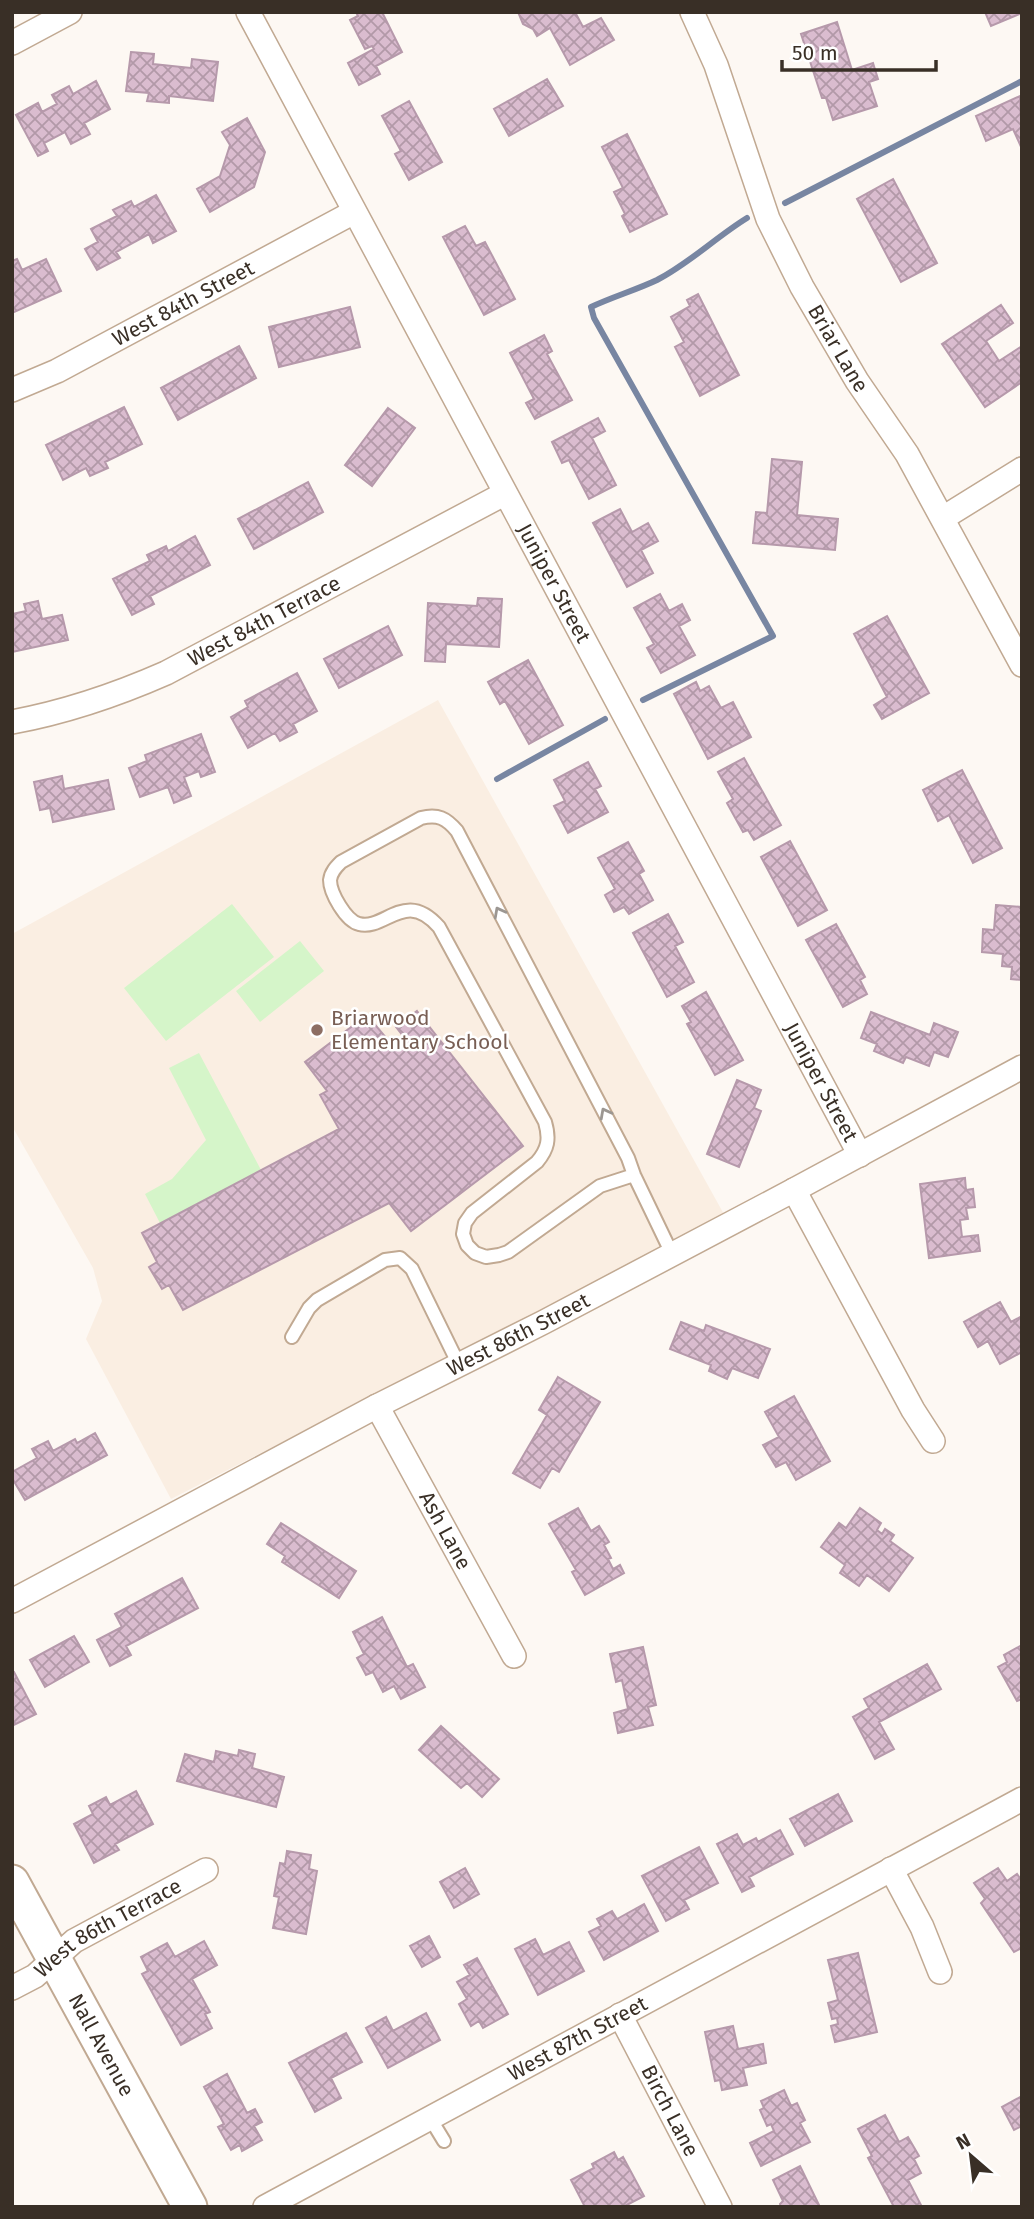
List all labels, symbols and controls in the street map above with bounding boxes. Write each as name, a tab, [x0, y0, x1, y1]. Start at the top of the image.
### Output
scale bar	[782, 28, 936, 72]
text: 50 m	[792, 40, 838, 66]
street label: West 84th Street	[108, 255, 259, 352]
street label: Briar Lane	[802, 300, 874, 397]
street label: Juniper Street	[511, 519, 597, 648]
street label: West 84th Terrace	[183, 570, 345, 672]
one-way arrow	[494, 907, 508, 919]
place label: Briarwood Elementary School	[331, 1005, 509, 1055]
street label: Juniper Street	[779, 1018, 864, 1147]
marker: Briarwood Elementary School	[309, 1022, 325, 1038]
one-way arrow	[600, 1108, 613, 1120]
street label: West 86th Street	[442, 1287, 594, 1382]
street label: Ash Lane	[413, 1487, 477, 1574]
street label: West 86th Terrace	[29, 1873, 186, 1983]
street label: Nall Avenue	[63, 1989, 140, 2101]
street label: West 87th Street	[503, 1990, 652, 2087]
street label: Birch Lane	[635, 2061, 704, 2161]
north arrow	[936, 2121, 1006, 2191]
text: N	[952, 2128, 974, 2155]

